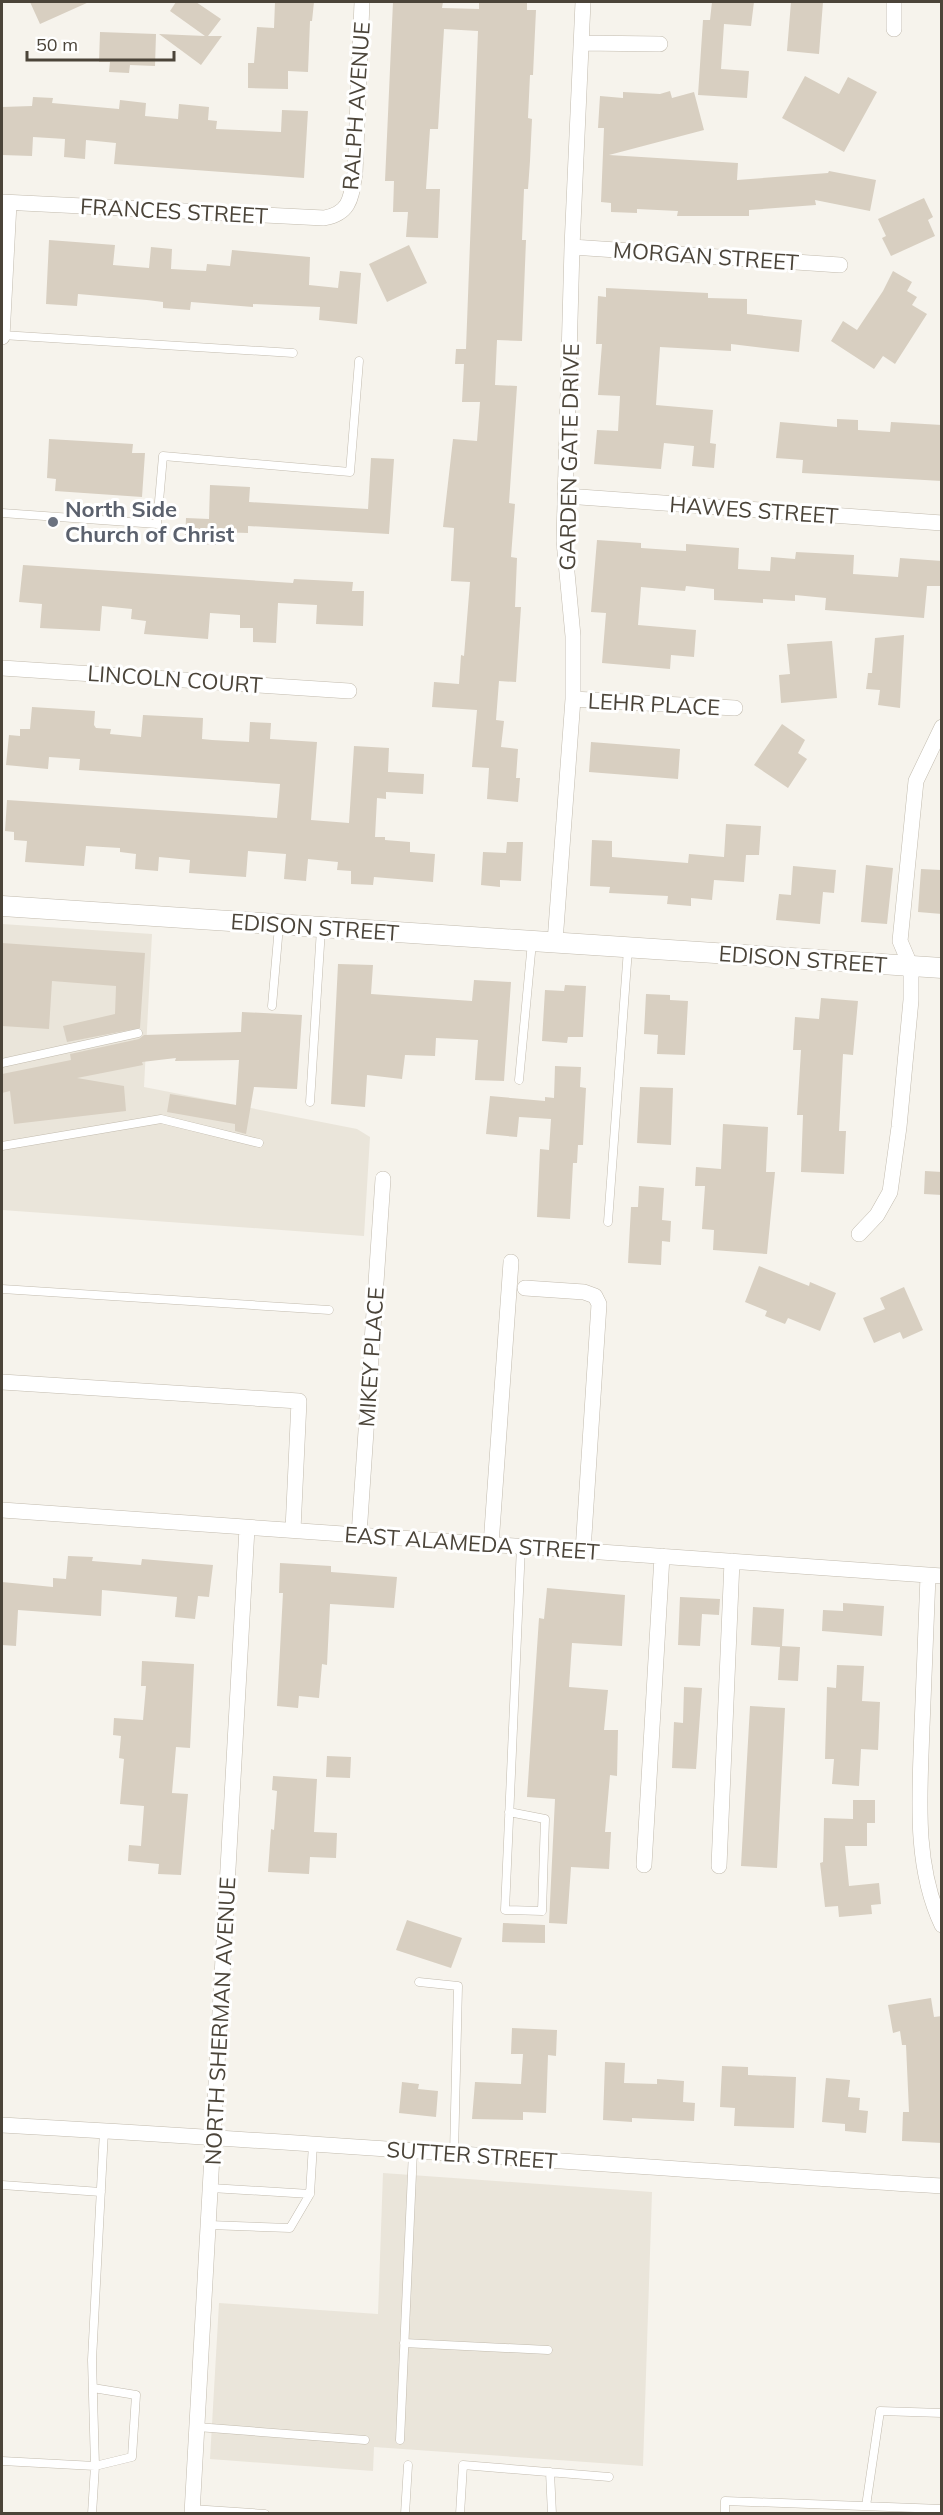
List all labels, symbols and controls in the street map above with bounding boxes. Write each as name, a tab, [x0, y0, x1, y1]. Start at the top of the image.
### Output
street label: RALPH AVENUE	[336, 21, 376, 191]
scale bar	[27, 24, 174, 62]
text: 50 m	[36, 33, 78, 56]
street label: FRANCES STREET	[79, 192, 269, 230]
street label: MORGAN STREET	[612, 236, 800, 276]
street label: GARDEN GATE DRIVE	[553, 343, 585, 571]
street label: HAWES STREET	[669, 490, 839, 530]
place label: North Side Church of Christ	[65, 495, 234, 548]
marker: North Side Church of Christ	[46, 515, 60, 529]
street label: LINCOLN COURT	[86, 659, 264, 699]
street label: LEHR PLACE	[587, 687, 721, 721]
street label: EDISON STREET	[230, 907, 400, 947]
street label: EDISON STREET	[718, 939, 888, 979]
street label: MIKEY PLACE	[352, 1286, 390, 1428]
street label: EAST ALAMEDA STREET	[344, 1520, 600, 1566]
street label: NORTH SHERMAN AVENUE	[198, 1876, 242, 2166]
street label: SUTTER STREET	[386, 2135, 558, 2175]

